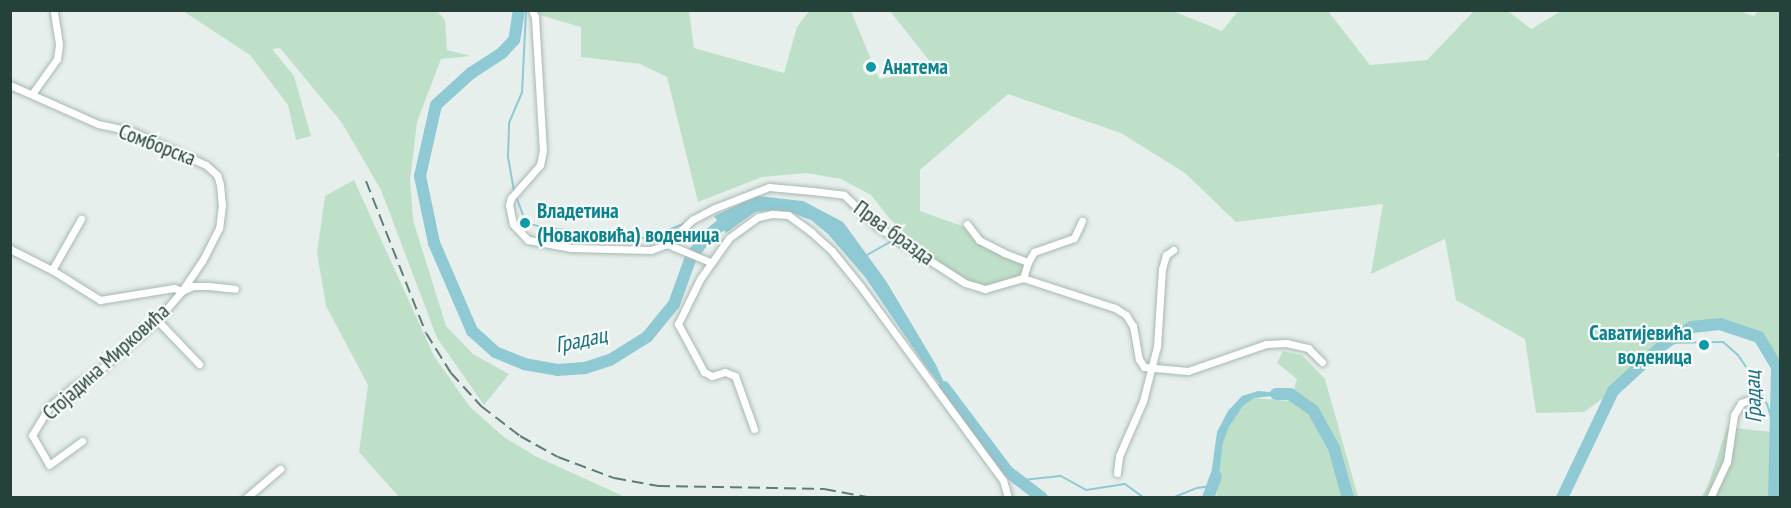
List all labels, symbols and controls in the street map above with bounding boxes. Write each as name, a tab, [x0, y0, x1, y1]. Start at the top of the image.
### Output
place label: Анатема	[883, 54, 948, 80]
marker: Анатема	[864, 60, 878, 74]
street label: Сомборска	[115, 119, 199, 171]
street label: Прва бразда	[849, 195, 939, 271]
place label: Владетина (Новаковића) воденица	[537, 198, 719, 248]
marker: Владетина (Новаковића) воденица	[518, 216, 532, 230]
street label: Стојадина Мирковића	[38, 299, 174, 425]
place label: Саватијевића воденица	[1589, 320, 1692, 370]
water label: Градац	[553, 322, 609, 358]
marker: Саватијевића воденица	[1697, 338, 1711, 352]
water label: Градац	[1739, 370, 1767, 424]

